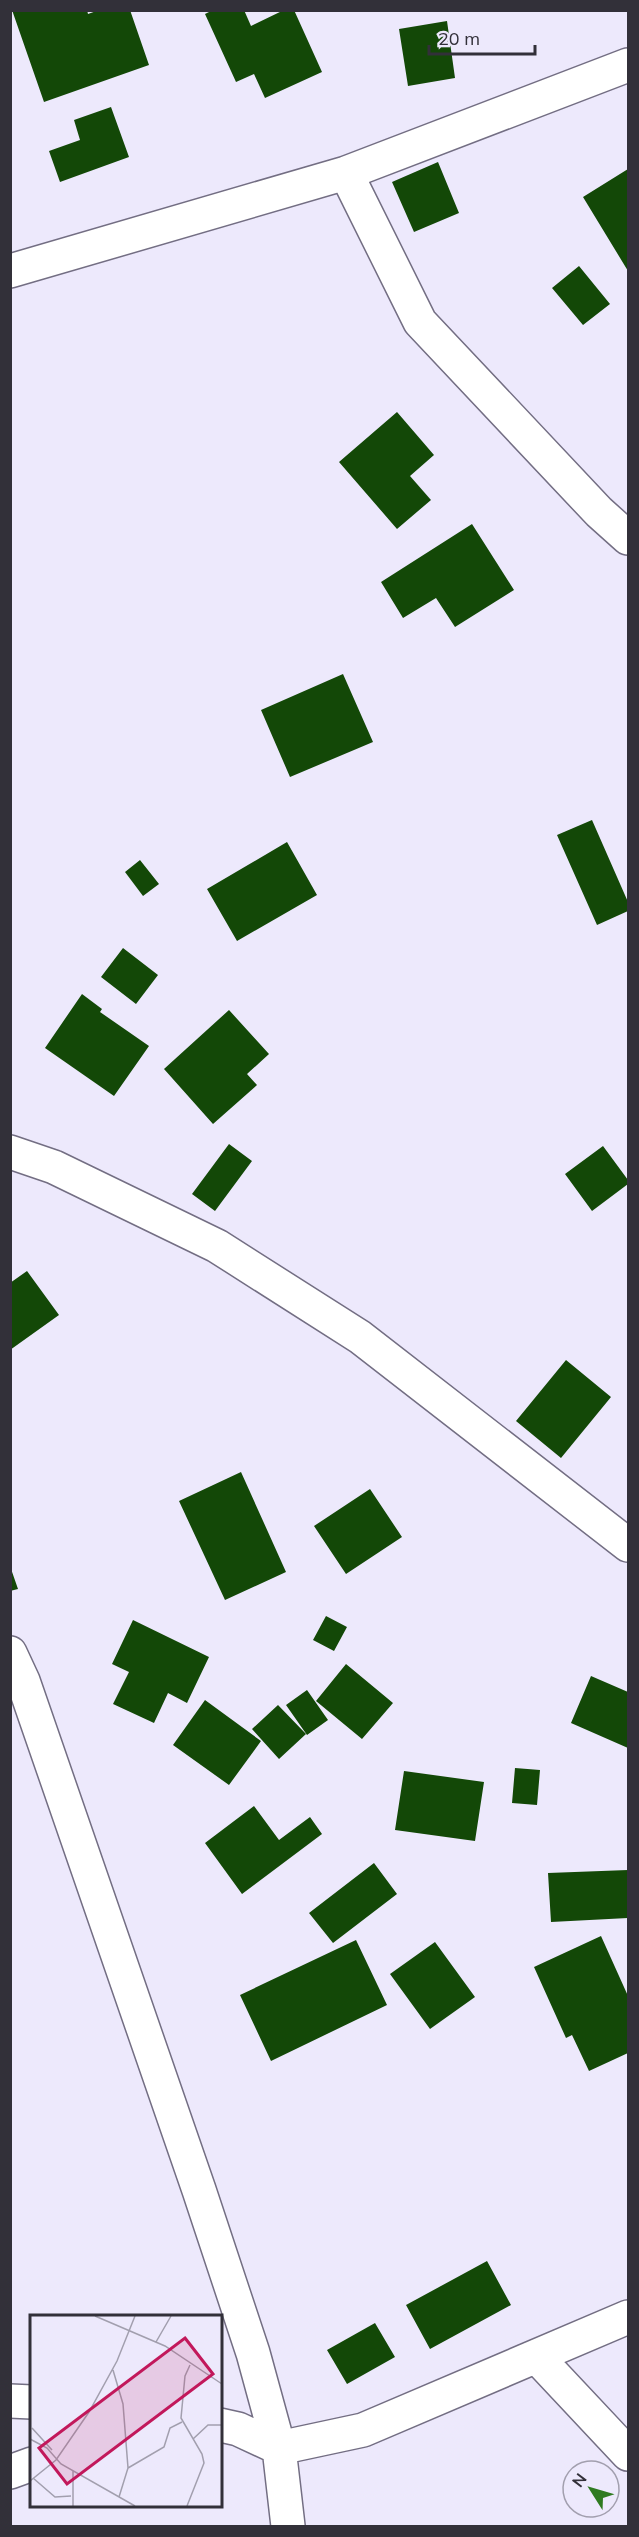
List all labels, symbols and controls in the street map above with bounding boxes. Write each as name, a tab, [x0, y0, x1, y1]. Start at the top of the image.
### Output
scale bar	[429, 18, 536, 56]
text: 20 m	[438, 27, 480, 50]
inset map	[30, 2315, 222, 2507]
north arrow	[561, 2459, 621, 2519]
text: N	[567, 2469, 591, 2491]

